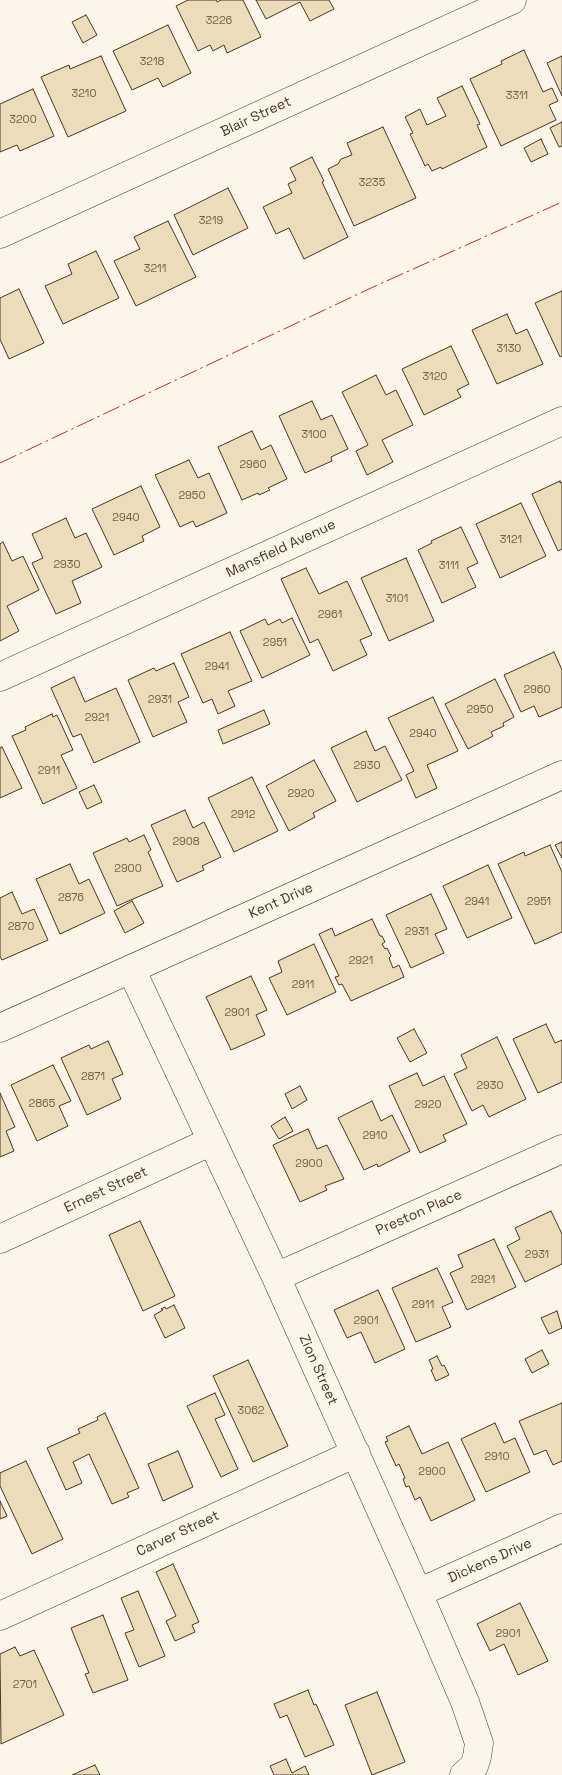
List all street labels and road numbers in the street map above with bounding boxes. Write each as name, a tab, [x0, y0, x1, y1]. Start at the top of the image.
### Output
street label: Blair Street	[218, 93, 294, 141]
street label: Mansfield Avenue	[224, 516, 338, 582]
street label: Kent Drive	[246, 879, 316, 923]
street label: Ernest Street	[62, 1163, 150, 1217]
street label: Preston Place	[373, 1187, 465, 1239]
street label: Zion Street	[295, 1332, 341, 1408]
street label: Carver Street	[134, 1507, 222, 1561]
street label: Dickens Drive	[446, 1535, 534, 1587]

